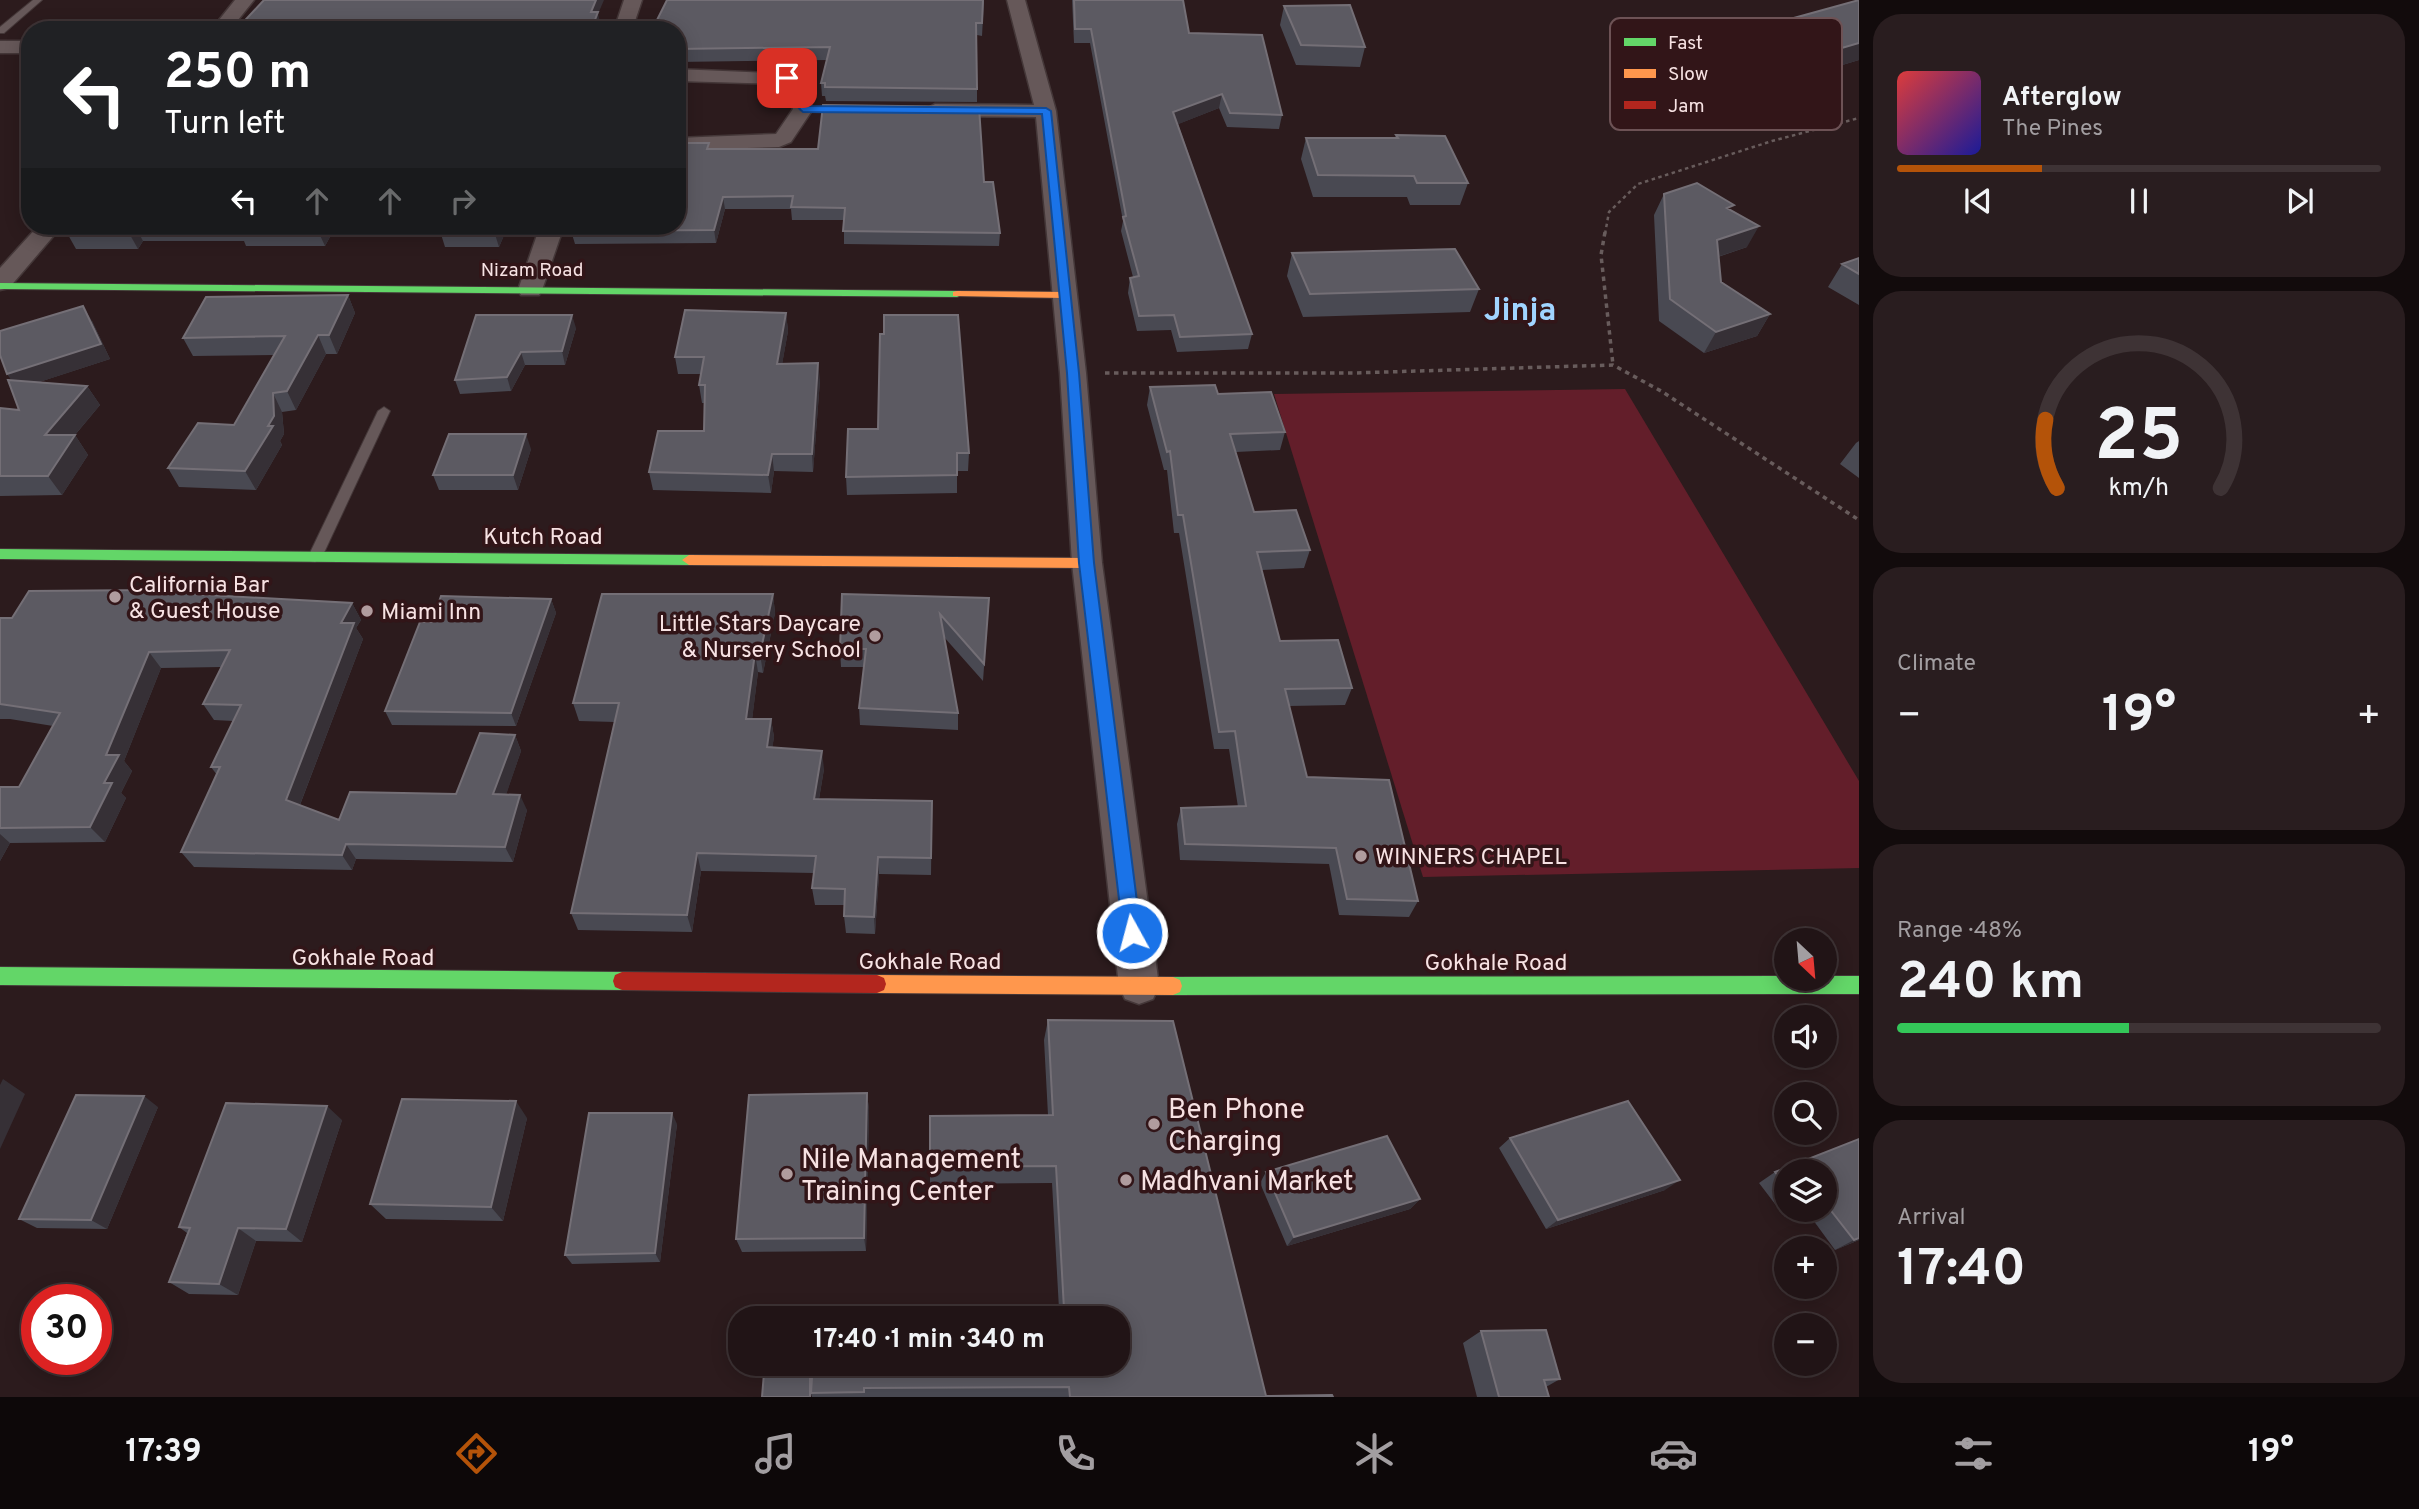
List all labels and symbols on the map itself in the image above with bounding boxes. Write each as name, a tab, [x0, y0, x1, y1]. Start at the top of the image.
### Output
legend	[1610, 18, 1842, 130]
text: Fast	[1668, 32, 1703, 56]
pin	[757, 48, 817, 108]
text: Slow	[1668, 63, 1708, 87]
text: Jam	[1668, 95, 1705, 119]
street label: Nizam Road	[481, 259, 583, 283]
district label: Jinja	[1484, 292, 1556, 332]
street label: Kutch Road	[483, 524, 603, 553]
place label: California Bar & Guest House	[129, 572, 280, 627]
marker: California Bar & Guest House	[107, 589, 123, 605]
place label: Miami Inn	[381, 599, 481, 628]
marker: Miami Inn	[359, 603, 375, 619]
place label: Little Stars Daycare & Nursery School	[659, 611, 861, 666]
marker: Little Stars Daycare & Nursery School	[867, 628, 883, 644]
place label: WINNERS CHAPEL	[1375, 844, 1567, 873]
marker: WINNERS CHAPEL	[1353, 848, 1369, 864]
position arrow	[1095, 896, 1169, 970]
north arrow	[1774, 928, 1838, 990]
street label: Gokhale Road	[291, 945, 435, 974]
street label: Gokhale Road	[858, 949, 1002, 978]
street label: Gokhale Road	[1424, 950, 1568, 979]
place label: Ben Phone Charging	[1168, 1093, 1305, 1161]
marker: Ben Phone Charging	[1146, 1116, 1162, 1132]
place label: Nile Management Training Center	[801, 1143, 1021, 1211]
place label: Madhvani Market	[1140, 1165, 1354, 1201]
marker: Nile Management Training Center	[779, 1166, 795, 1182]
marker: Madhvani Market	[1118, 1172, 1134, 1188]
speed limit sign: 30	[21, 1284, 112, 1375]

